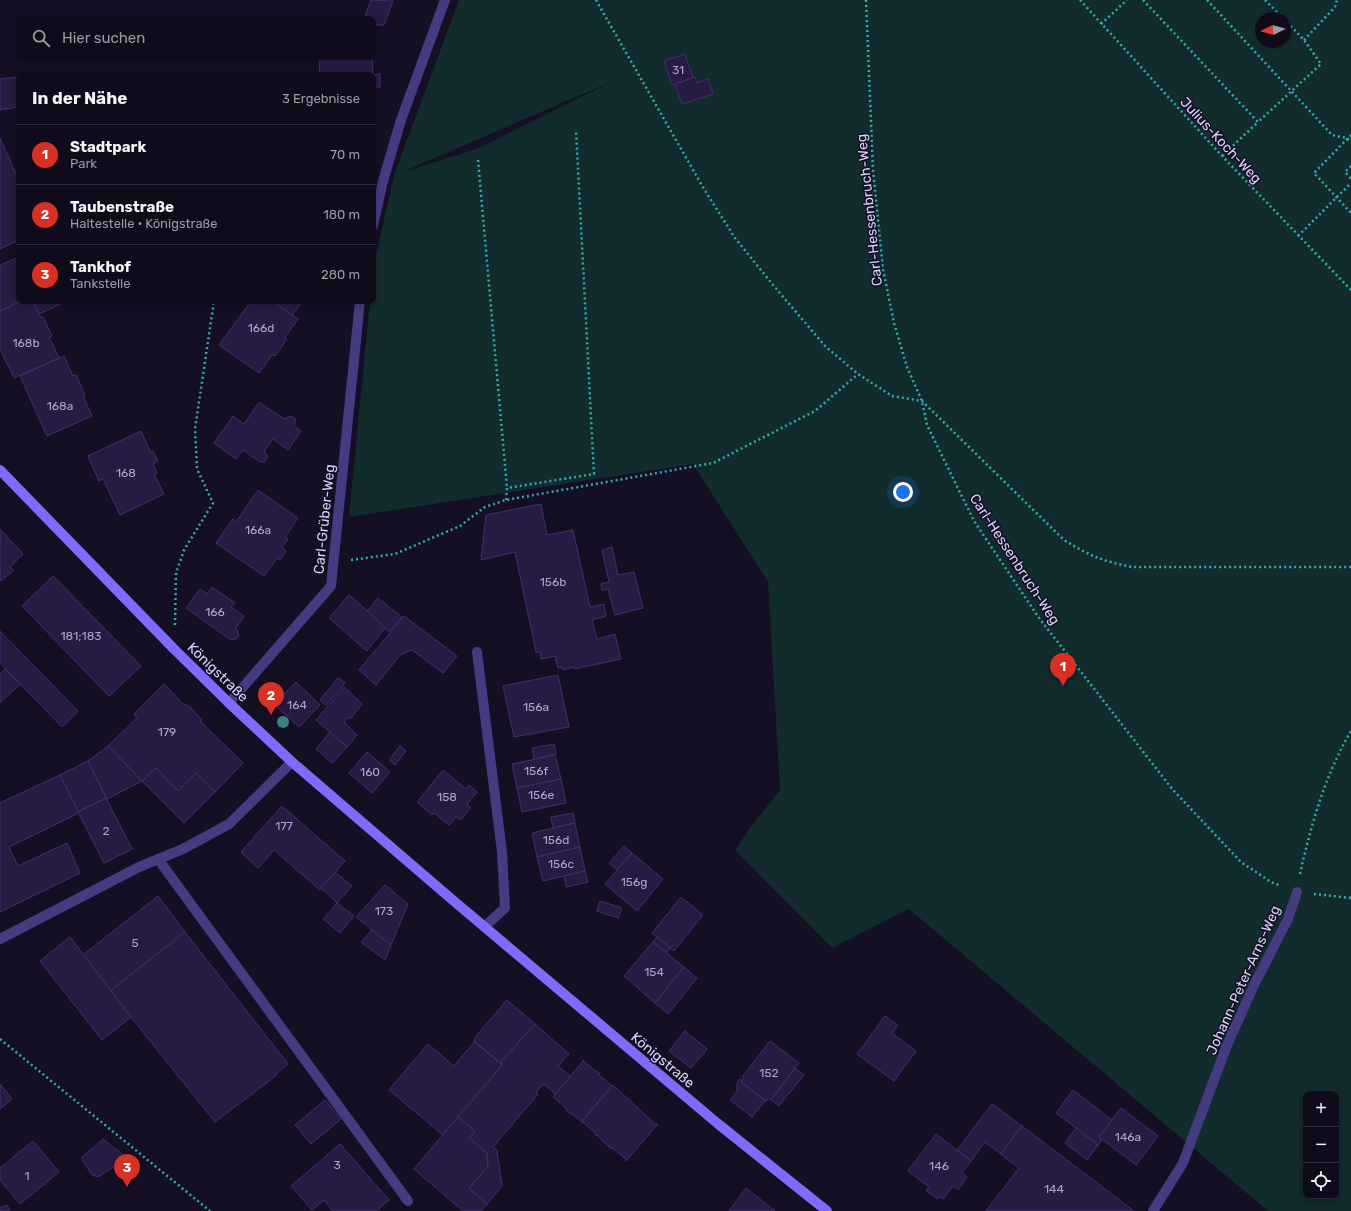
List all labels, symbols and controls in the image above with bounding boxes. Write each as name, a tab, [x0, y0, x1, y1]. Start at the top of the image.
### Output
north arrow	[1255, 12, 1291, 48]
search box	[16, 16, 376, 60]
icon: search	[30, 27, 52, 49]
text: Hier suchen	[62, 29, 145, 47]
house number: 31	[672, 63, 684, 77]
text: In der Nähe	[32, 88, 127, 108]
text: 3 Ergebnisse	[282, 91, 360, 106]
street label: Julius-Koch-Weg	[1176, 94, 1265, 187]
street label: Carl-Hessenbruch-Weg	[853, 133, 886, 287]
text: Stadtpark	[70, 138, 146, 156]
text: 1	[42, 147, 48, 162]
text: 70 m	[330, 147, 360, 162]
text: Park	[70, 156, 97, 171]
text: Taubenstraße	[70, 198, 174, 216]
text: 2	[41, 207, 49, 222]
text: 180 m	[323, 207, 360, 222]
text: Haltestelle · Königstraße	[70, 216, 218, 231]
text: Tankhof	[70, 258, 131, 276]
text: 3	[41, 267, 49, 282]
text: 280 m	[321, 267, 360, 282]
text: Tankstelle	[70, 276, 131, 291]
house number: 166d	[248, 321, 274, 335]
house number: 168b	[12, 336, 40, 350]
house number: 168a	[47, 399, 73, 413]
street label: Carl-Grüber-Weg	[310, 463, 339, 575]
house number: 168	[116, 466, 136, 480]
your location	[893, 482, 913, 502]
street label: Carl-Hessenbruch-Weg	[966, 491, 1063, 628]
house number: 166a	[245, 523, 271, 537]
house number: 156b	[540, 575, 566, 589]
house number: 166	[205, 605, 225, 619]
house number: 181;183	[60, 629, 102, 643]
street label: Königstraße	[184, 639, 252, 706]
pin: 1	[1050, 653, 1076, 686]
pin: 2	[258, 682, 284, 715]
house number: 164	[287, 698, 307, 712]
house number: 156a	[523, 700, 549, 714]
house number: 179	[158, 725, 176, 739]
house number: 156f	[524, 764, 548, 778]
house number: 160	[360, 765, 380, 779]
house number: 156e	[528, 788, 554, 802]
house number: 158	[437, 790, 457, 804]
house number: 177	[275, 819, 293, 833]
house number: 2	[102, 824, 110, 838]
house number: 156d	[543, 833, 569, 847]
house number: 156c	[548, 857, 574, 871]
house number: 156g	[621, 875, 647, 889]
street label: Johann-Peter-Arns-Weg	[1203, 903, 1284, 1058]
house number: 173	[375, 904, 393, 918]
house number: 5	[131, 936, 139, 950]
house number: 154	[644, 965, 664, 979]
street label: Königstraße	[627, 1029, 698, 1092]
house number: 152	[759, 1066, 779, 1080]
map controls	[1303, 1091, 1339, 1199]
button: +	[1303, 1091, 1339, 1127]
button: −	[1303, 1127, 1339, 1163]
house number: 146a	[1115, 1130, 1141, 1144]
pin: 3	[114, 1154, 140, 1187]
house number: 3	[333, 1158, 341, 1172]
house number: 146	[929, 1159, 949, 1173]
button: locate	[1303, 1163, 1339, 1199]
house number: 1	[24, 1169, 30, 1183]
house number: 144	[1044, 1182, 1065, 1196]

